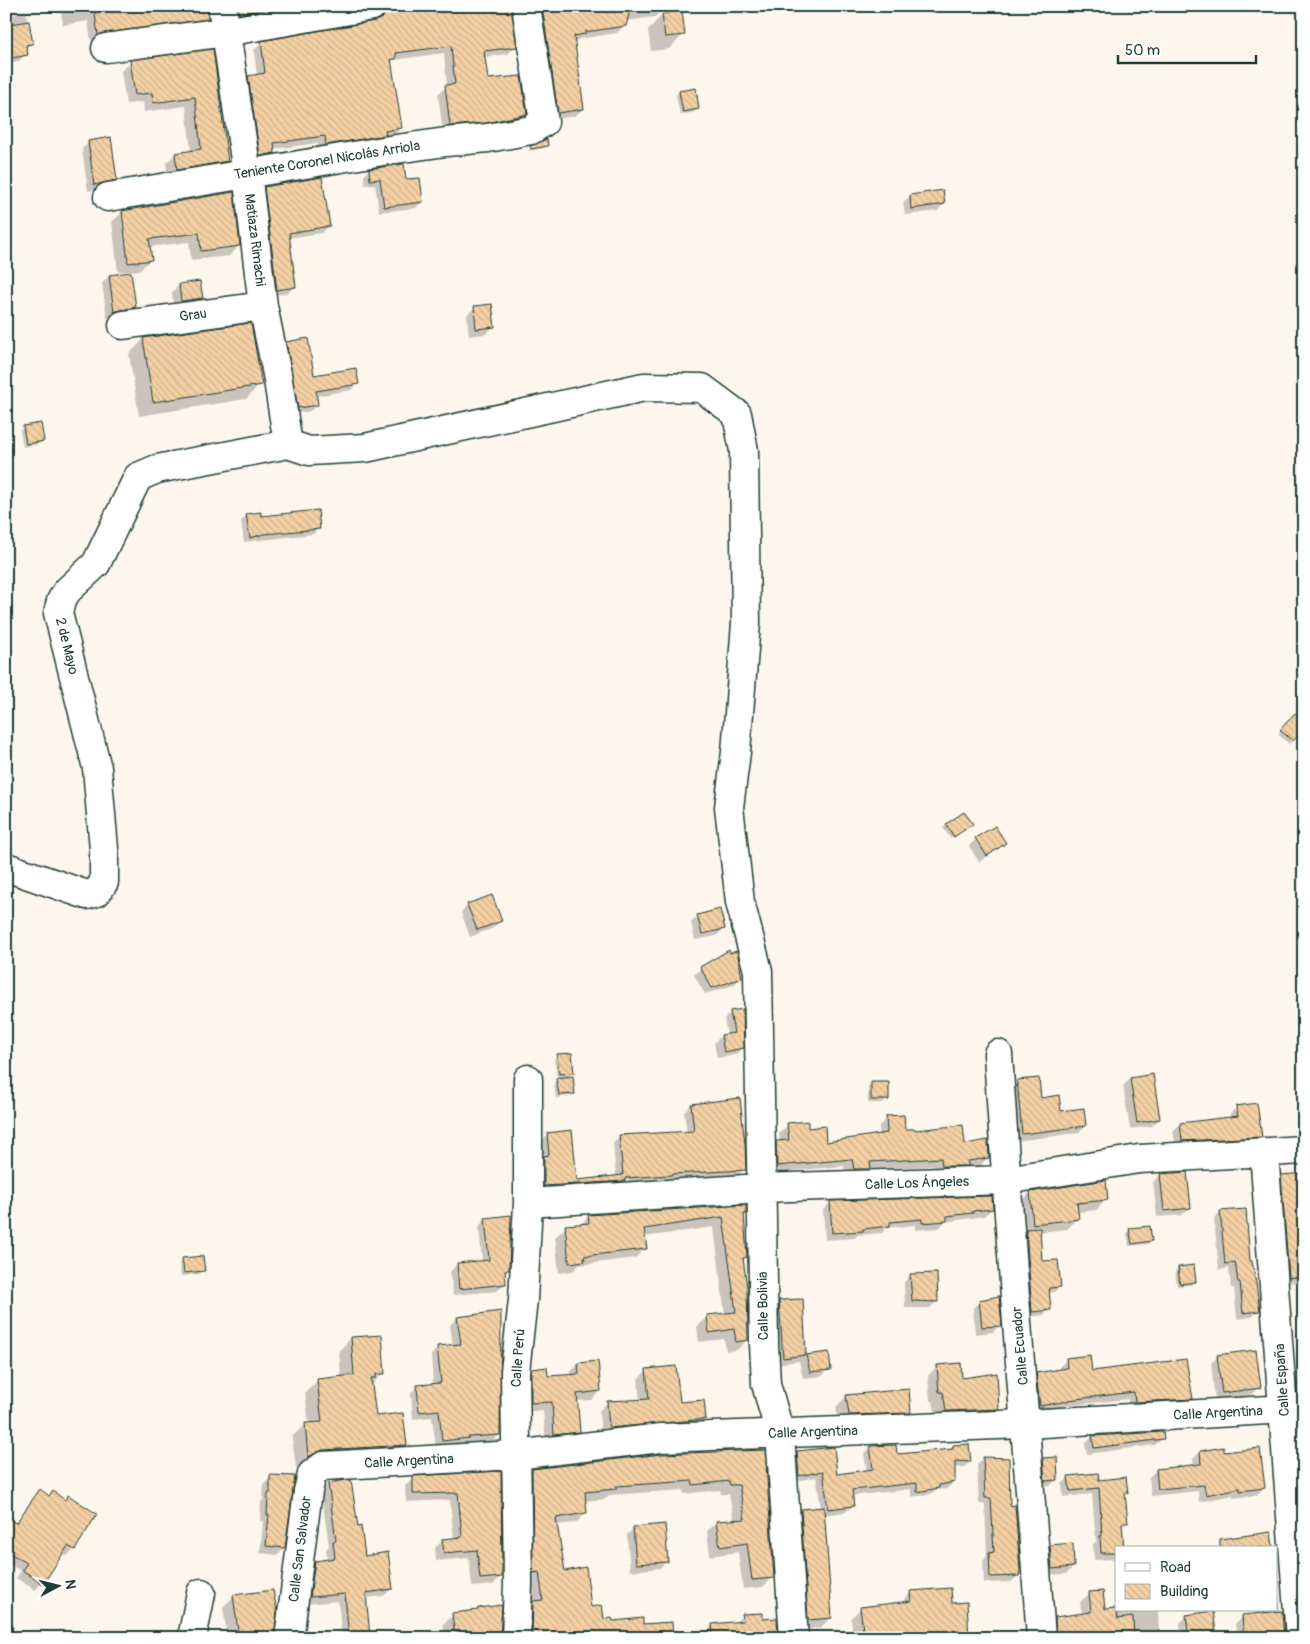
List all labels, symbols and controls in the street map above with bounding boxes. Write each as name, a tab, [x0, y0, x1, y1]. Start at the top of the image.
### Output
scale bar	[1118, 32, 1255, 64]
text: 50 m	[1125, 41, 1160, 60]
street label: Teniente Coronel Nicolás Arriola	[233, 137, 421, 183]
street label: Matiaza Rimachi	[241, 193, 269, 288]
street label: Grau	[178, 305, 208, 325]
street label: 2 de Mayo	[52, 616, 82, 677]
street label: Calle Los Ángeles	[865, 1172, 970, 1193]
street label: Calle Bolivia	[754, 1271, 772, 1341]
street label: Calle Ecuador	[1008, 1306, 1032, 1386]
street label: Calle Perú	[507, 1328, 529, 1388]
street label: Calle España	[1271, 1343, 1293, 1417]
street label: Calle Argentina	[1173, 1402, 1263, 1424]
street label: Calle Argentina	[768, 1422, 858, 1442]
street label: Calle Argentina	[364, 1450, 454, 1472]
street label: Calle San Salvador	[285, 1495, 315, 1603]
legend	[1115, 1546, 1278, 1612]
text: Road	[1160, 1558, 1191, 1577]
north arrow	[32, 1562, 82, 1612]
text: N	[61, 1579, 79, 1590]
text: Building	[1160, 1582, 1208, 1601]

